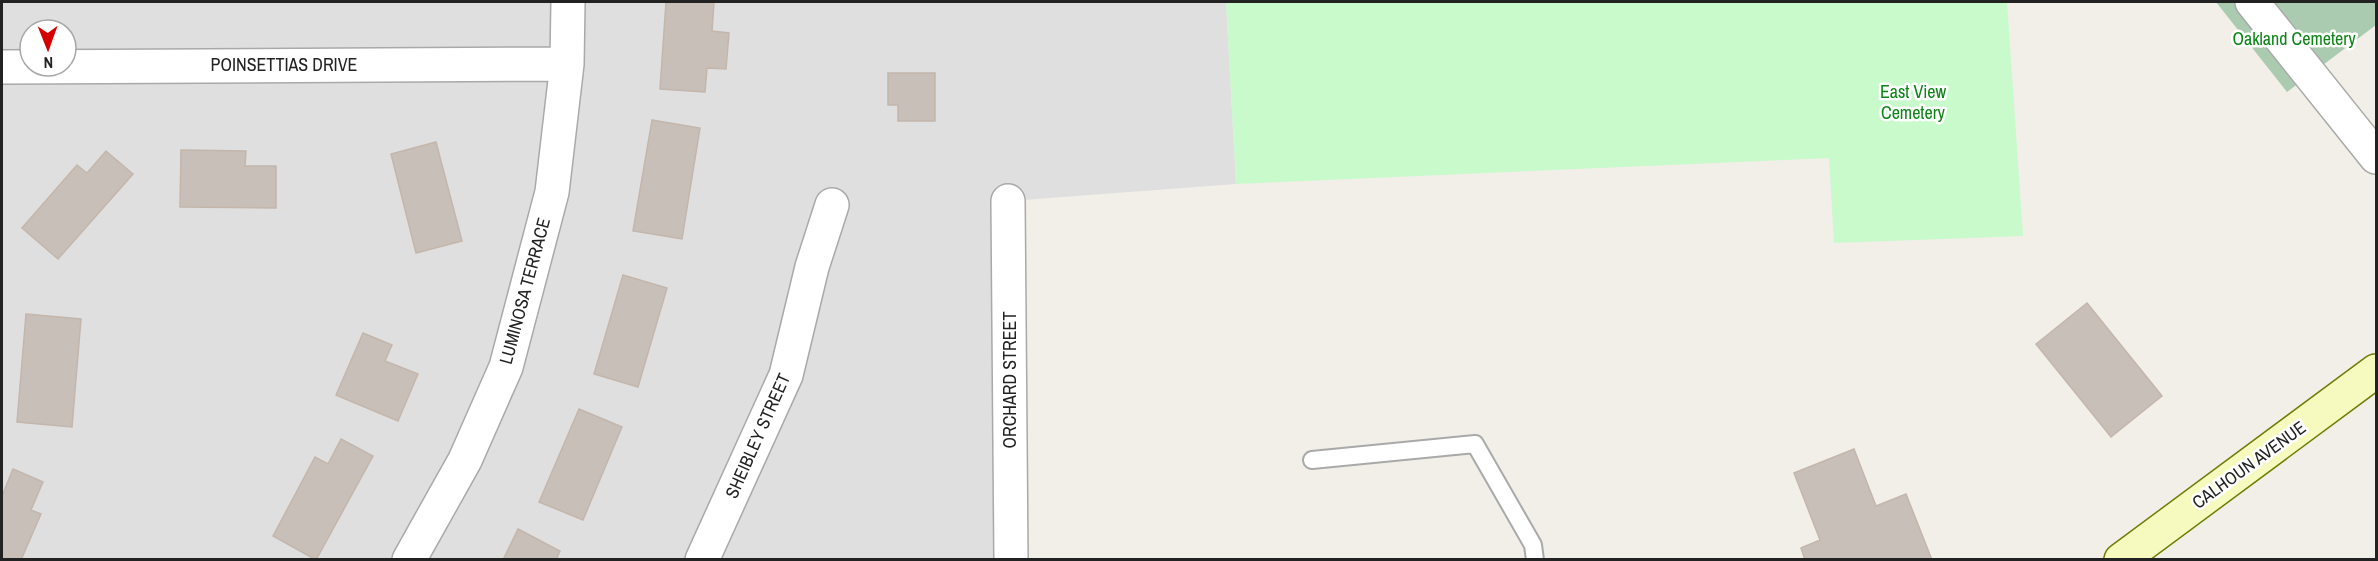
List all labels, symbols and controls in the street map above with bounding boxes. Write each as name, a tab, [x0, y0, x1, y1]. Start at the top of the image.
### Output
north arrow	[18, 18, 78, 78]
park label: Oakland Cemetery	[2232, 26, 2356, 51]
text: N	[43, 52, 53, 74]
street label: POINSETTIAS DRIVE	[211, 52, 357, 77]
park label: East View Cemetery	[1880, 79, 1946, 125]
street label: LUMINOSA TERRACE	[493, 215, 556, 367]
street label: ORCHARD STREET	[997, 312, 1022, 448]
street label: SHEIBLEY STREET	[719, 369, 796, 502]
street label: CALHOUN AVENUE	[2187, 415, 2311, 514]

